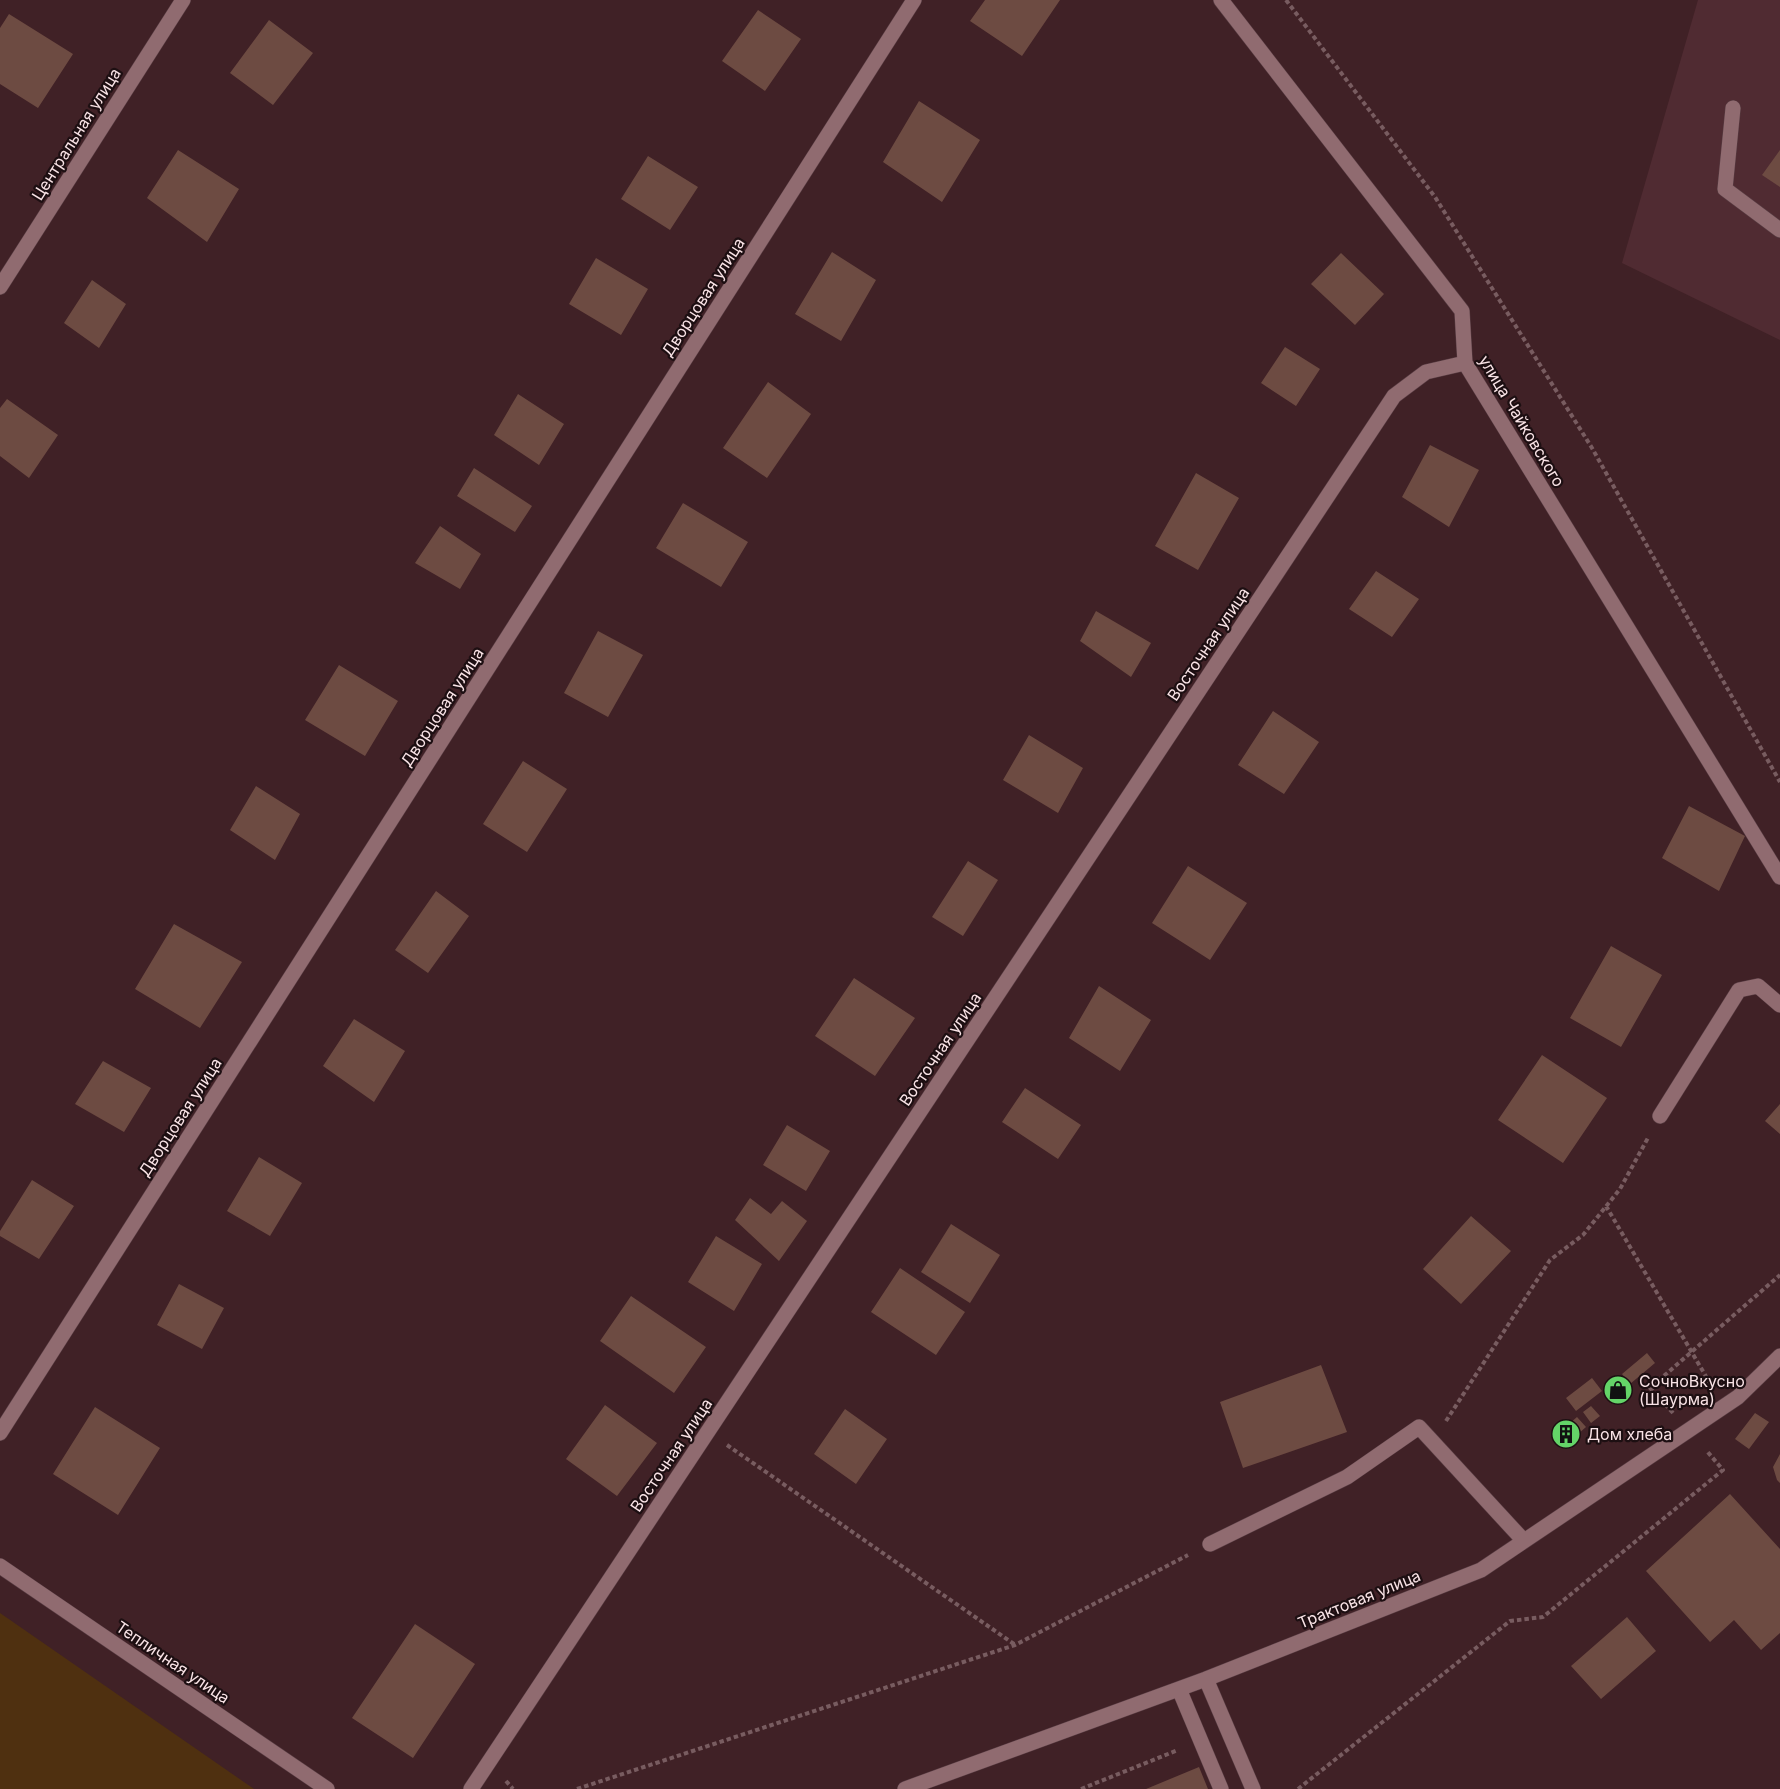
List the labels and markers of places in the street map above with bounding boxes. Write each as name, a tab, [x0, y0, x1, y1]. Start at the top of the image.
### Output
place label: СочноВкусно (Шаурма)	[1639, 1371, 1745, 1409]
shop icon: СочноВкусно (Шаурма)	[1602, 1374, 1634, 1406]
building icon: Дом хлеба	[1550, 1418, 1582, 1450]
place label: Дом хлеба	[1587, 1424, 1672, 1444]

